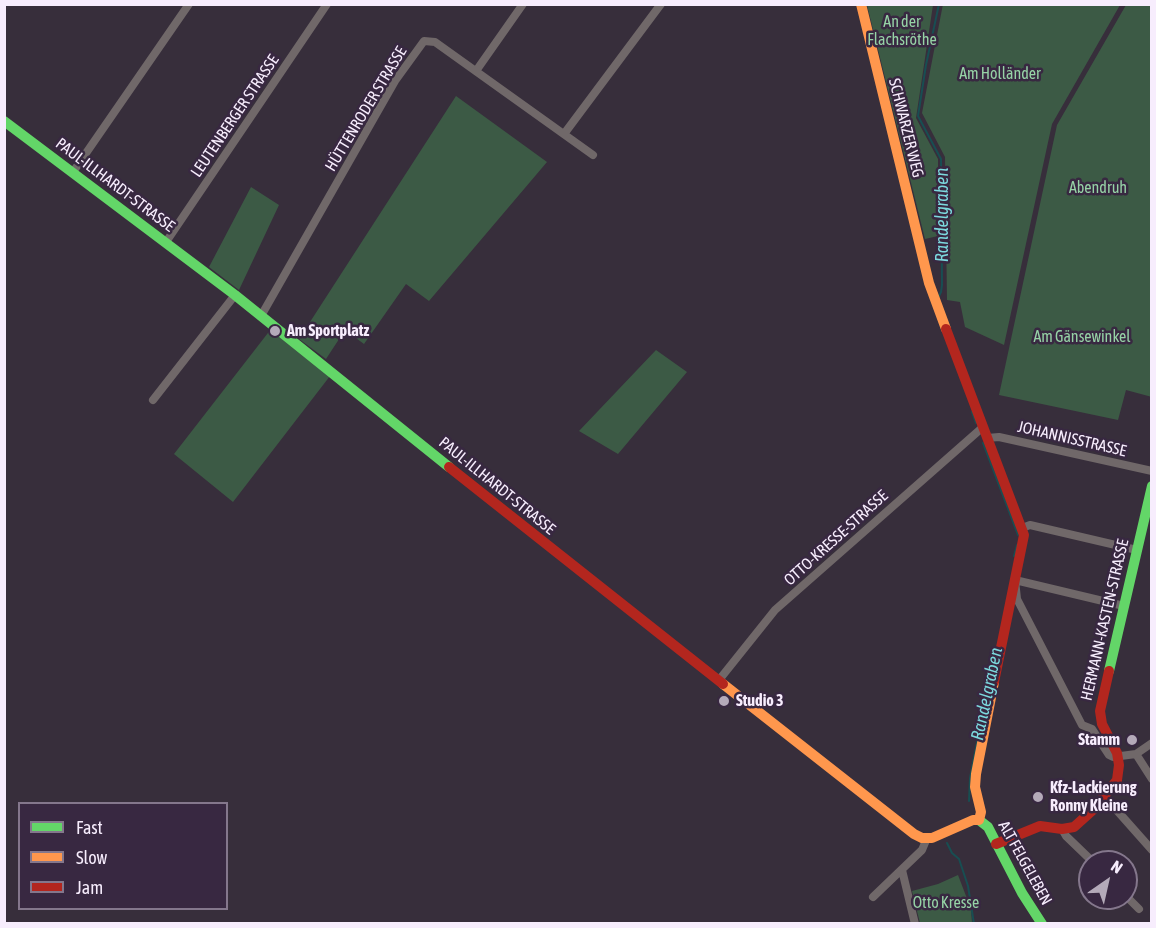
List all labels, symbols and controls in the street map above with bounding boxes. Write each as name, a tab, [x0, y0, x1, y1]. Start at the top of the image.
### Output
park label: An der Flachsröthe	[867, 12, 937, 50]
street label: HÜTTENRODER STRASSE	[321, 43, 411, 175]
street label: LEUTENBERGER STRASSE	[187, 51, 283, 181]
park label: Am Holländer	[959, 64, 1041, 84]
street label: SCHWARZER WEG	[884, 76, 928, 180]
street label: PAUL-ILLHARDT-STRASSE	[52, 134, 178, 236]
water label: Randelgraben	[931, 168, 953, 262]
park label: Abendruh	[1069, 178, 1127, 198]
place label: Am Sportplatz	[287, 321, 369, 341]
marker: Am Sportplatz	[268, 324, 282, 338]
park label: Am Gänsewinkel	[1033, 327, 1131, 347]
street label: JOHANNISSTRASSE	[1016, 417, 1128, 461]
street label: PAUL-ILLHARDT-STRASSE	[435, 433, 559, 539]
street label: OTTO-KRESSE-STRASSE	[780, 486, 892, 590]
street label: HERMANN-KASTEN-STRASSE	[1077, 537, 1133, 703]
water label: Randelgraben	[967, 646, 1007, 742]
place label: Studio 3	[736, 691, 784, 711]
marker: Studio 3	[717, 694, 731, 708]
place label: Stamm	[1078, 730, 1120, 750]
marker: Stamm	[1125, 733, 1139, 747]
place label: Kfz-Lackierung Ronny Kleine	[1050, 778, 1137, 816]
marker: Kfz-Lackierung Ronny Kleine	[1031, 790, 1045, 804]
legend	[18, 802, 228, 910]
text: Fast	[76, 817, 103, 838]
street label: ALT FELGELEBEN	[994, 818, 1056, 908]
text: Slow	[76, 847, 107, 868]
north arrow	[1078, 850, 1138, 910]
text: N	[1108, 857, 1126, 877]
text: Jam	[76, 877, 103, 898]
park label: Otto Kresse	[913, 893, 979, 913]

